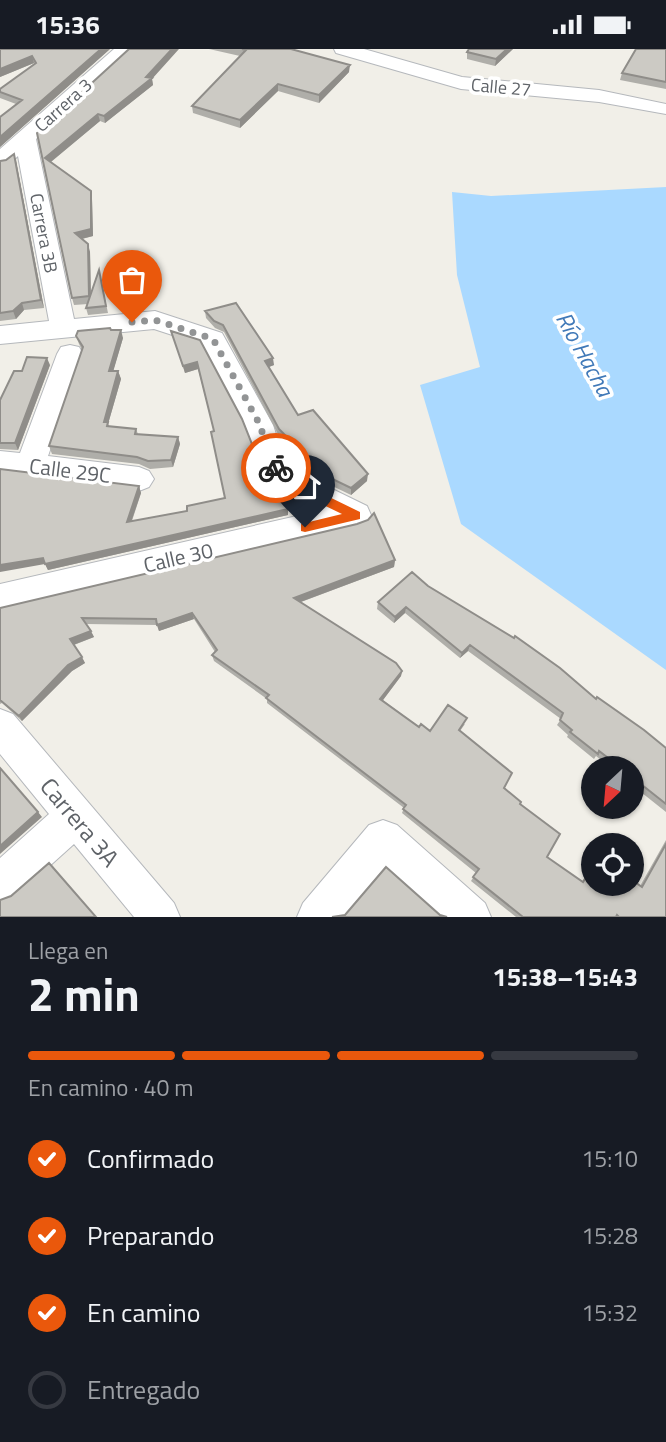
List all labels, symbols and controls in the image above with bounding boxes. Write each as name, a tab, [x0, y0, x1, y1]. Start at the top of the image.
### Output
text: 15:36	[35, 5, 100, 44]
street label: Calle 27	[470, 71, 532, 103]
street label: Carrera 3	[28, 72, 98, 138]
street label: Carrera 3B	[23, 191, 65, 275]
pin	[102, 250, 162, 322]
icon: bag	[113, 261, 151, 299]
water label: Río Hacha	[547, 305, 623, 404]
courier	[241, 433, 311, 503]
street label: Calle 29C	[27, 449, 113, 491]
icon: bike	[257, 449, 295, 487]
pin	[275, 455, 335, 527]
icon: home	[286, 466, 324, 504]
street label: Calle 30	[140, 533, 216, 581]
north arrow	[581, 756, 644, 819]
map controls	[581, 756, 644, 896]
street label: Carrera 3A	[32, 769, 128, 875]
button: locate	[581, 833, 644, 896]
text: Llega en	[28, 933, 108, 968]
text: 15:38–15:43	[492, 957, 638, 996]
text: 2 min	[28, 959, 140, 1029]
text: En camino · 40 m	[28, 1070, 194, 1105]
text: Confirmado	[87, 1139, 214, 1178]
icon: check	[28, 1140, 66, 1178]
text: 15:10	[581, 1141, 638, 1176]
text: Preparando	[87, 1216, 214, 1255]
icon: check	[28, 1217, 66, 1255]
text: 15:28	[581, 1218, 638, 1253]
text: En camino	[87, 1293, 201, 1332]
icon: check	[28, 1294, 66, 1332]
text: 15:32	[581, 1295, 638, 1330]
text: Entregado	[87, 1370, 200, 1409]

